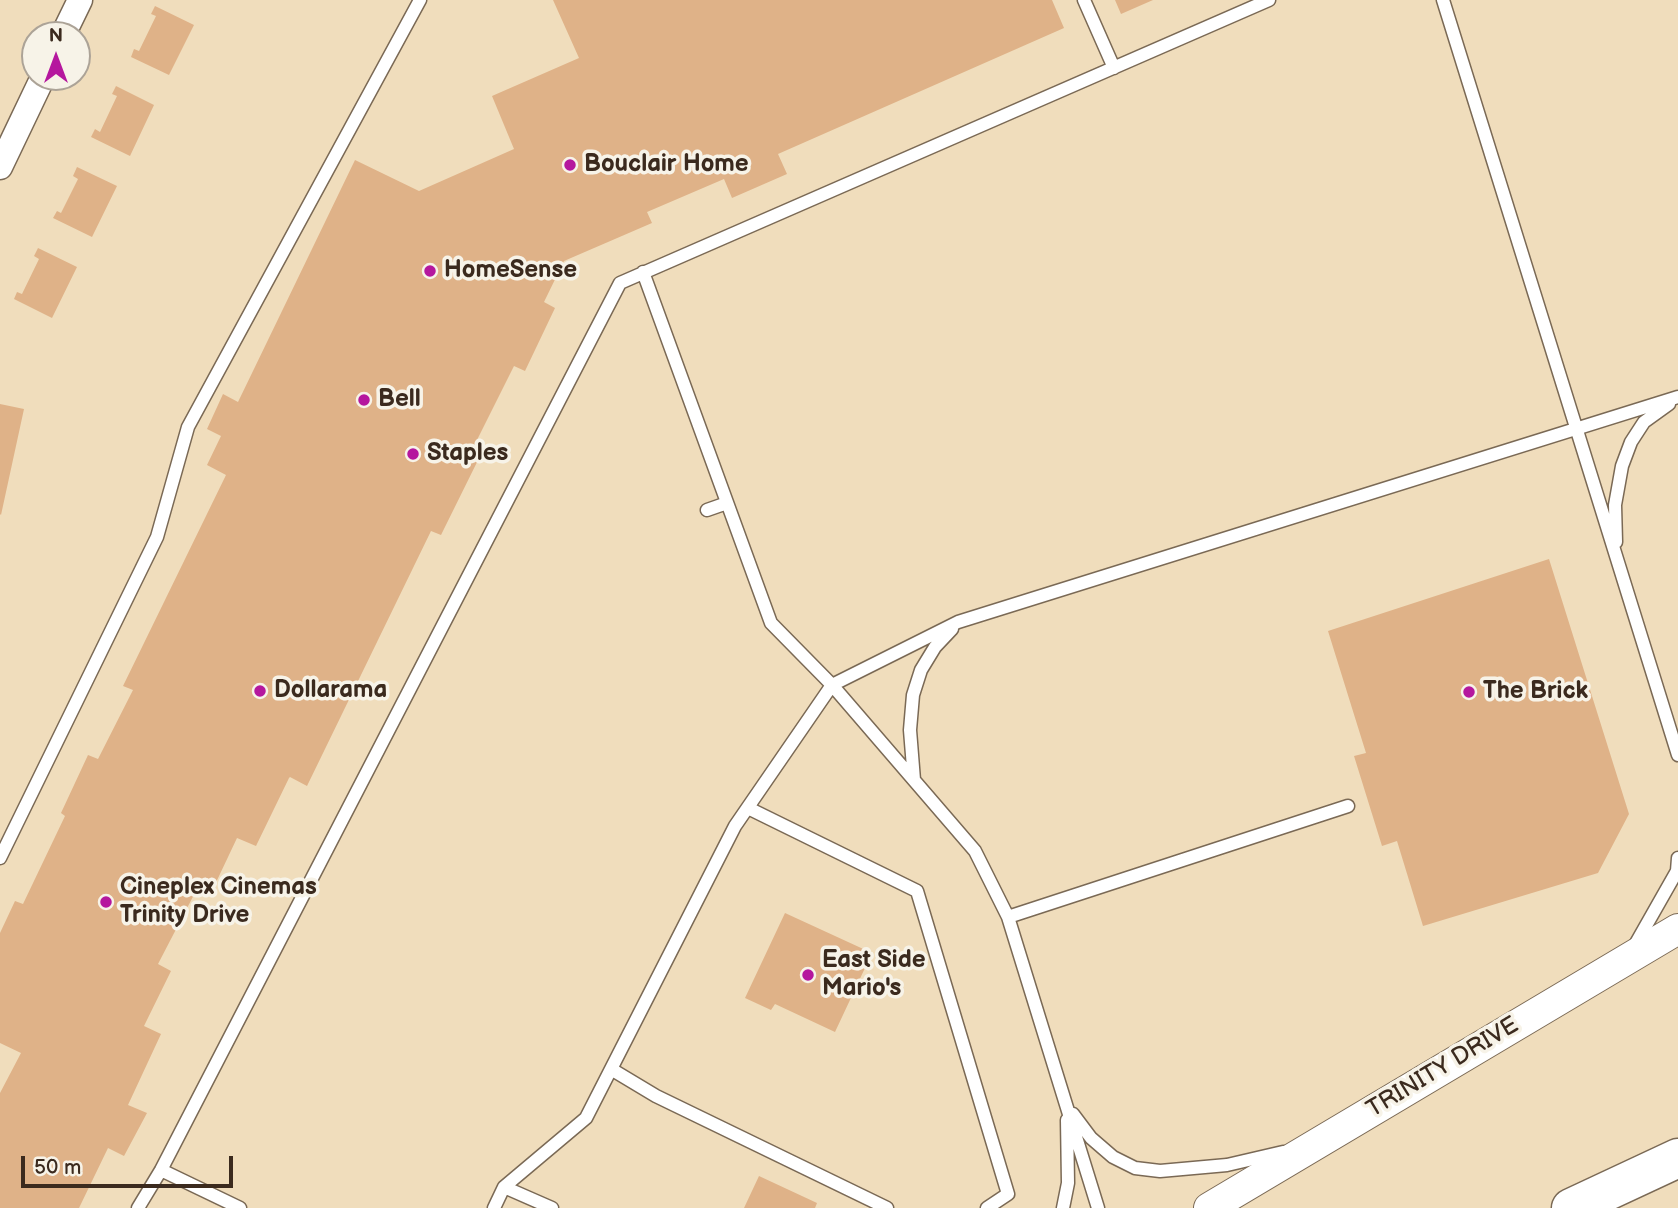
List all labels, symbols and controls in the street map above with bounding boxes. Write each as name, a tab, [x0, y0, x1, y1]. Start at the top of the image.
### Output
north arrow	[21, 21, 91, 91]
text: N	[49, 25, 63, 48]
place label: Bouclair Home	[584, 151, 749, 179]
marker: Bouclair Home	[562, 157, 578, 173]
place label: HomeSense	[444, 257, 577, 285]
marker: HomeSense	[422, 263, 438, 279]
place label: Bell	[378, 386, 421, 414]
marker: Bell	[356, 392, 372, 408]
place label: Staples	[427, 440, 508, 468]
marker: Staples	[405, 446, 421, 462]
place label: Dollarama	[274, 677, 387, 705]
place label: The Brick	[1483, 678, 1588, 706]
marker: Dollarama	[252, 683, 268, 699]
marker: The Brick	[1461, 684, 1477, 700]
place label: Cineplex Cinemas Trinity Drive	[120, 874, 317, 930]
marker: Cineplex Cinemas Trinity Drive	[98, 894, 114, 910]
place label: East Side Mario's	[822, 947, 926, 1003]
marker: East Side Mario's	[800, 967, 816, 983]
street label: TRINITY DRIVE	[1362, 1011, 1524, 1125]
scale bar	[24, 1142, 236, 1186]
text: 50 m	[34, 1155, 81, 1180]

